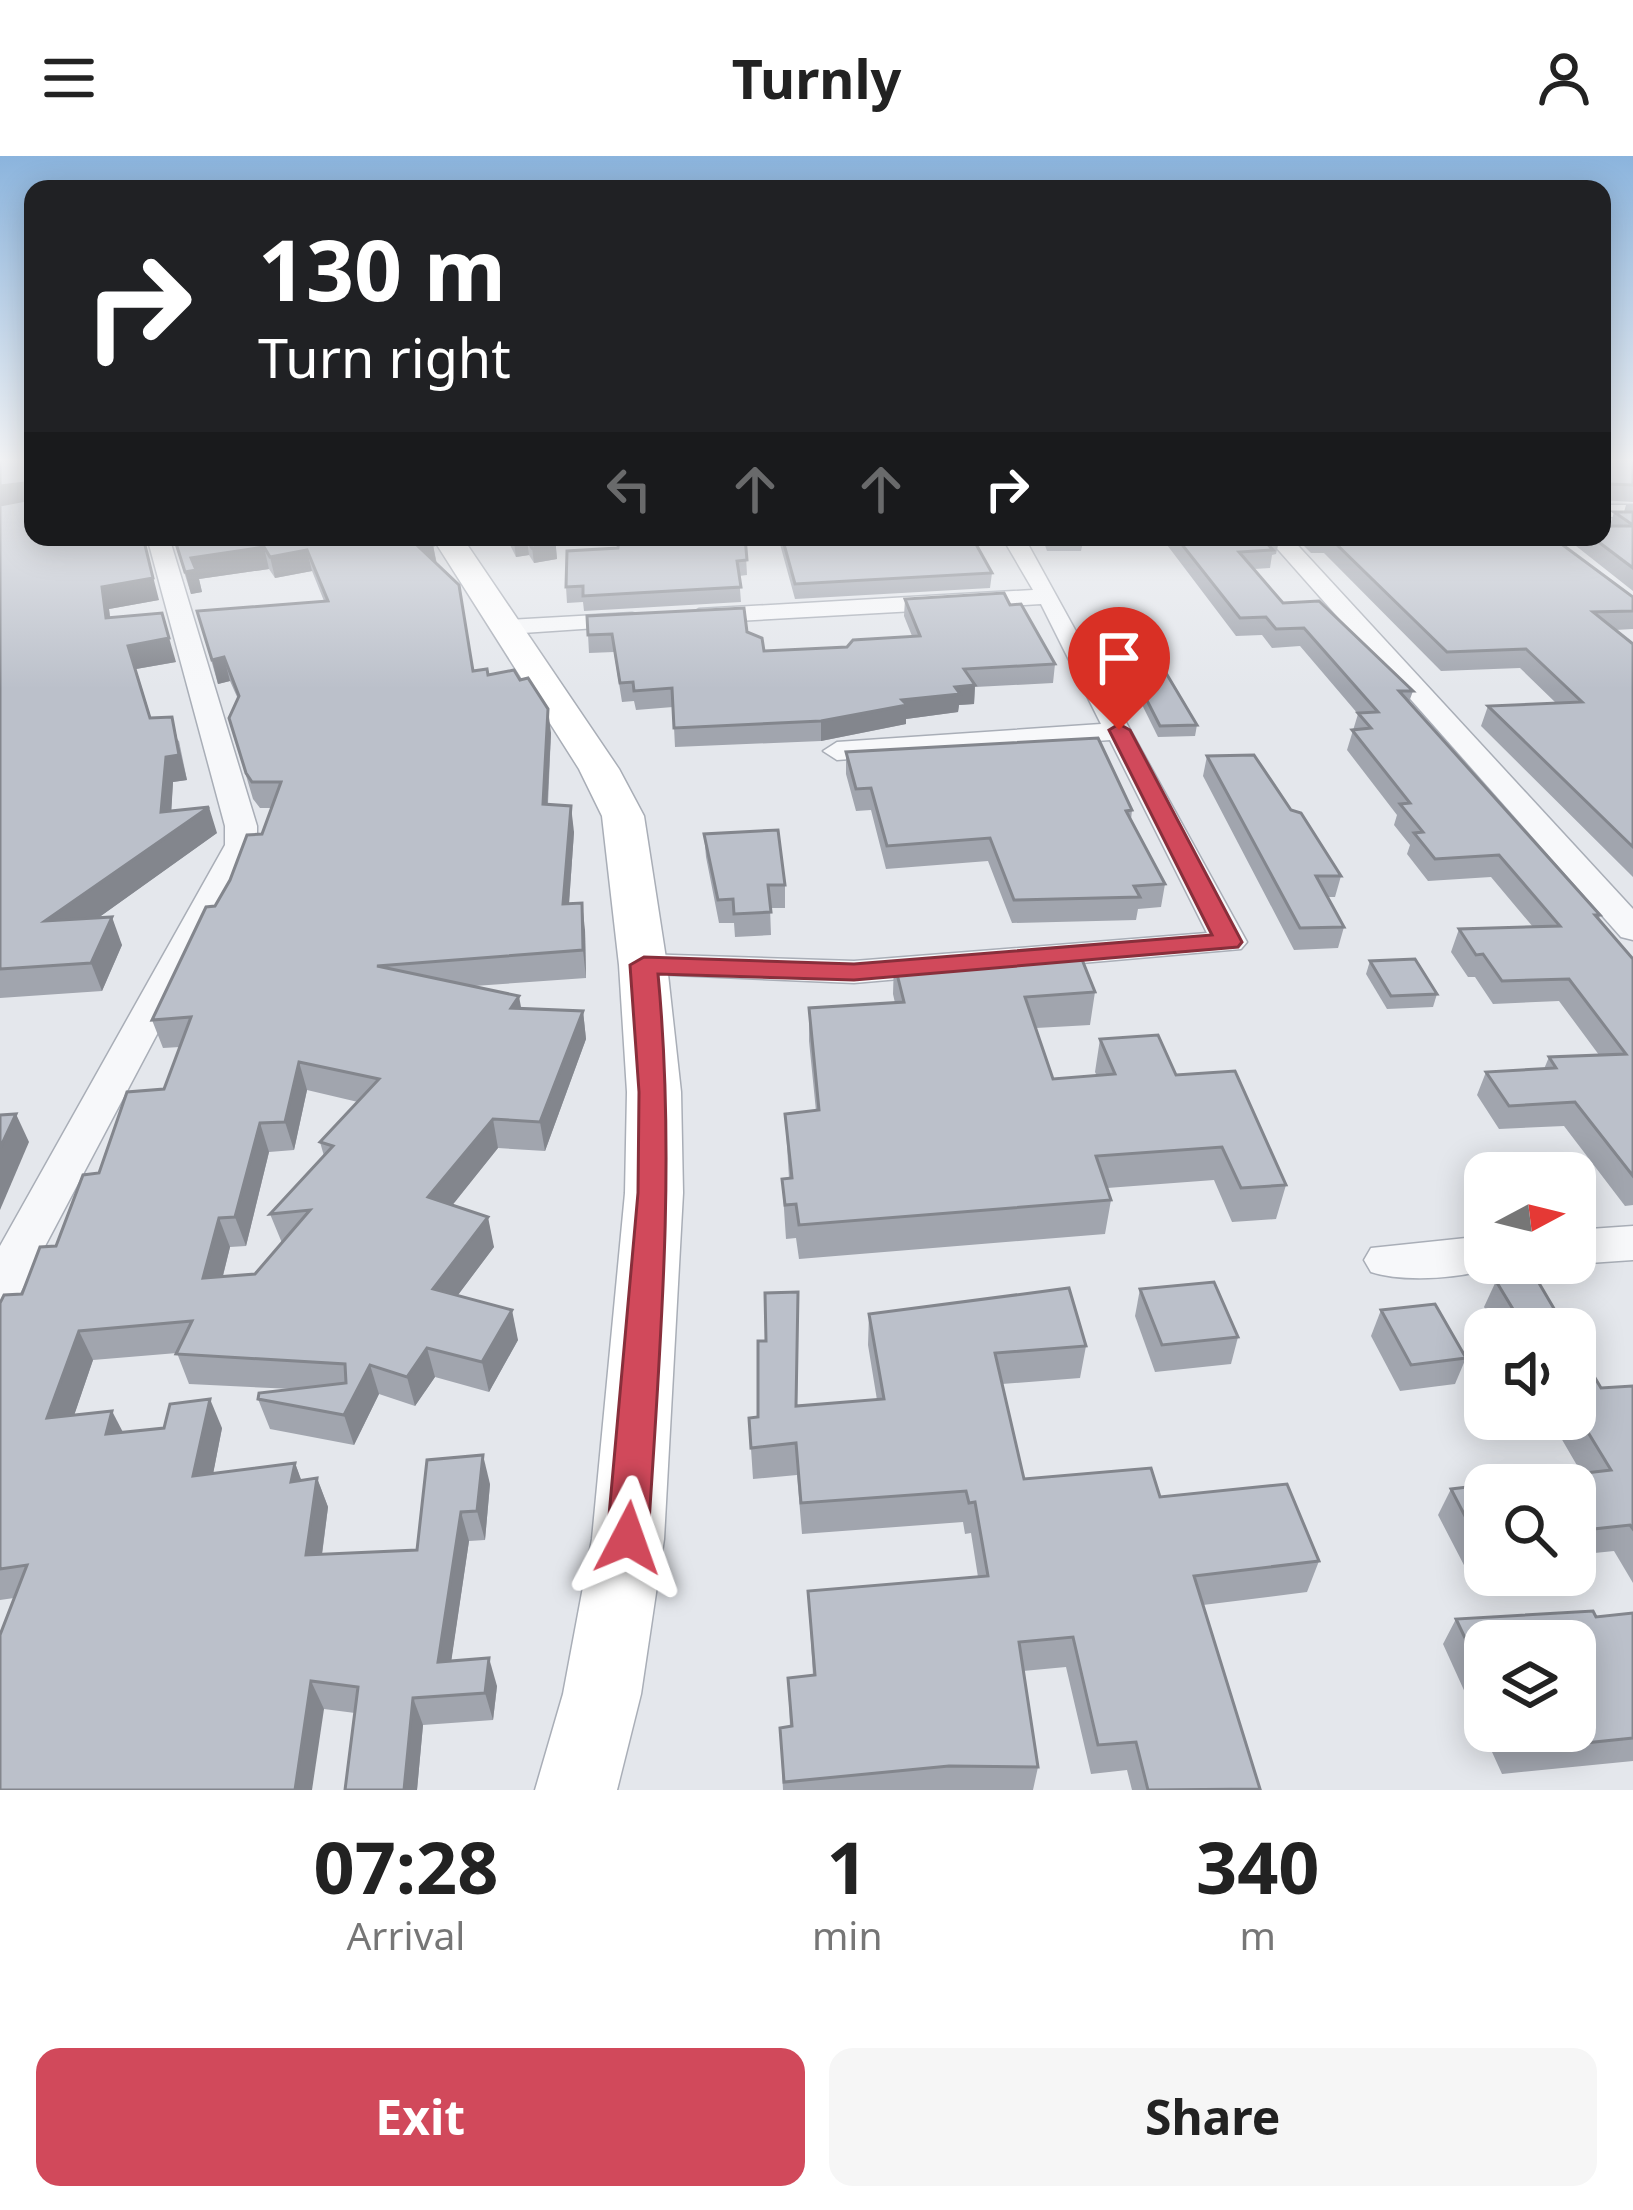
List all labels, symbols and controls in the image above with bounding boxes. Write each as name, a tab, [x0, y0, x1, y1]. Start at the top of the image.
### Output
text: Turnly	[732, 41, 901, 115]
icon: menu	[36, 45, 102, 111]
icon: person	[1531, 45, 1597, 111]
text: 130 m	[258, 211, 506, 326]
icon: right	[60, 228, 216, 384]
text: Turn right	[258, 320, 511, 394]
icon: left	[596, 456, 662, 522]
icon: ahead	[722, 456, 788, 522]
icon: ahead	[848, 456, 914, 522]
icon: right	[974, 456, 1040, 522]
pin	[1068, 607, 1170, 730]
icon: arrive	[1086, 625, 1152, 691]
north arrow	[1464, 1152, 1596, 1284]
map controls	[1464, 1152, 1596, 1752]
button: sound	[1464, 1308, 1596, 1440]
button: search	[1464, 1464, 1596, 1596]
position arrow	[565, 1475, 691, 1601]
button: layers	[1464, 1620, 1596, 1752]
text: 07:28	[313, 1817, 498, 1915]
text: 1	[827, 1817, 868, 1915]
text: 340	[1196, 1817, 1320, 1915]
text: Arrival	[346, 1908, 465, 1961]
text: min	[812, 1908, 883, 1961]
text: m	[1240, 1908, 1276, 1961]
button: Exit	[36, 2048, 805, 2186]
button: Share	[829, 2048, 1597, 2186]

